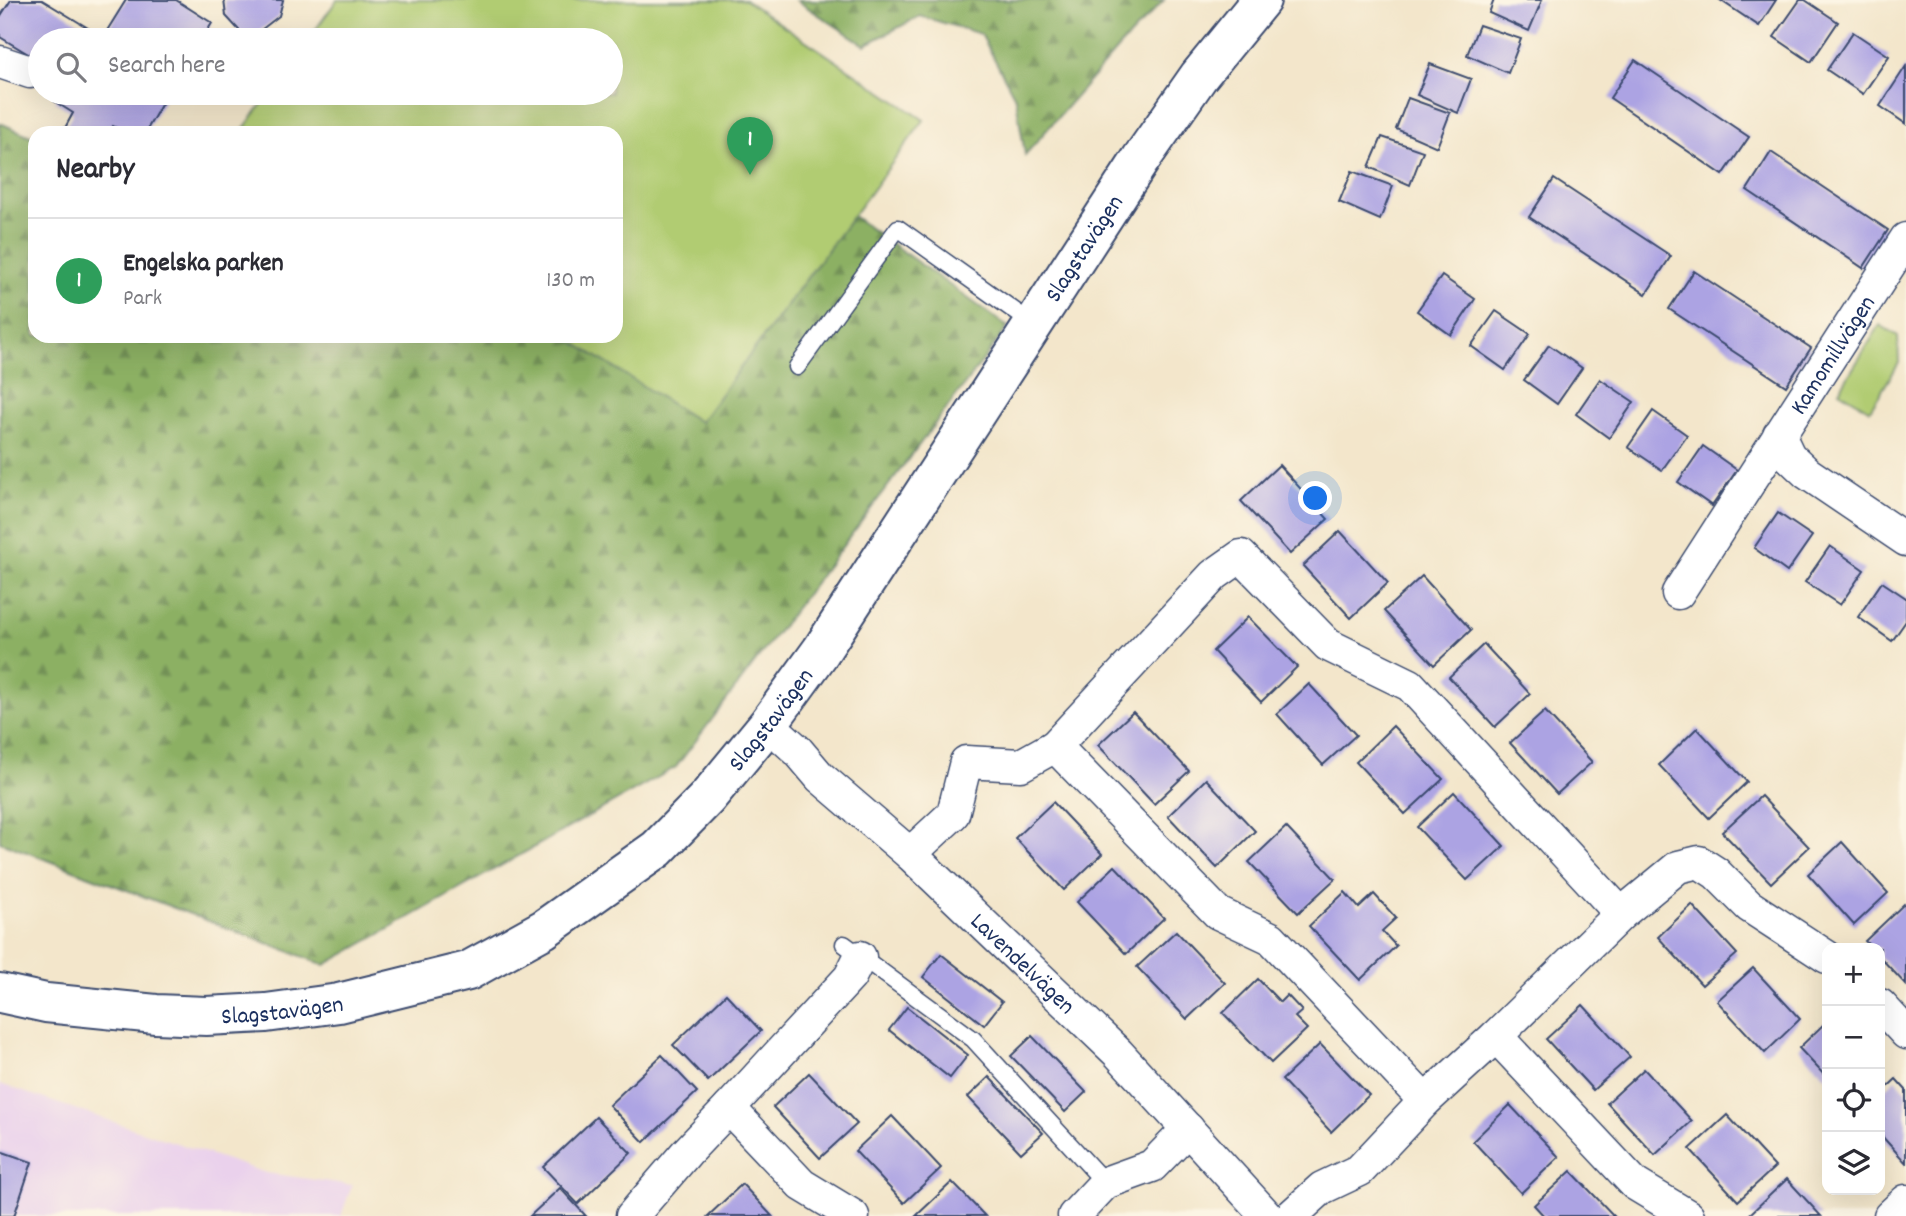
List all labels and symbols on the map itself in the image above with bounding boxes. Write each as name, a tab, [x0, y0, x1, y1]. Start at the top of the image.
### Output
pin: 1	[727, 117, 773, 175]
street label: Slagstavägen	[1038, 189, 1133, 310]
street label: Kamomillvägen	[1783, 289, 1885, 422]
your location	[1298, 481, 1332, 515]
street label: Slagstavägen	[721, 662, 823, 780]
street label: Lavendelvägen	[961, 906, 1082, 1024]
street label: Slagstavägen	[220, 989, 346, 1035]

